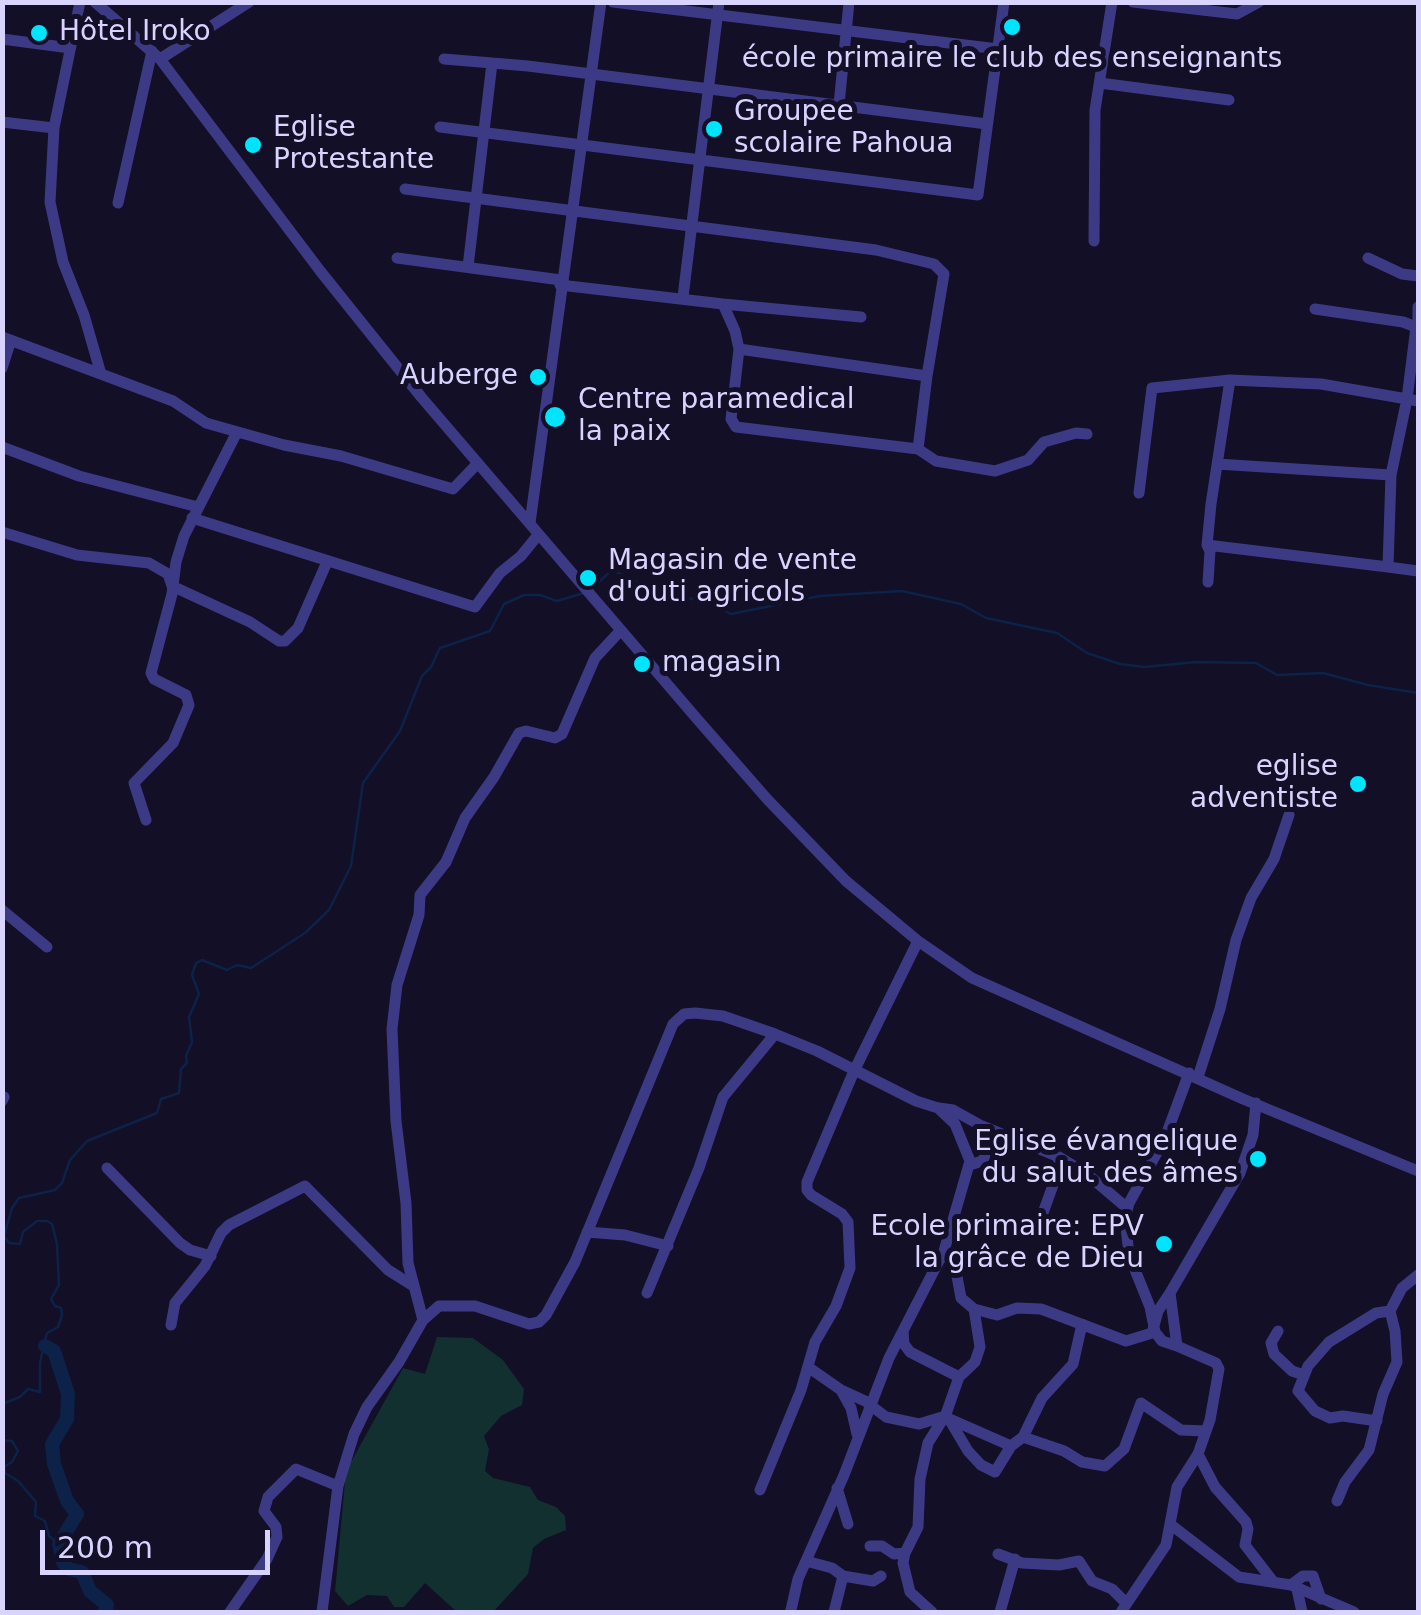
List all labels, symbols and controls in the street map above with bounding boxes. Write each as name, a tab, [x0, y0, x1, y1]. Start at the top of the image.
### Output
place label: Hôtel Iroko	[59, 16, 211, 50]
marker: école primaire le club des enseignants	[1001, 16, 1023, 38]
marker: Hôtel Iroko	[28, 22, 50, 44]
place label: école primaire le club des enseignants	[742, 43, 1282, 77]
place label: Groupee scolaire Pahoua	[734, 96, 953, 162]
place label: Eglise Protestante	[273, 112, 434, 178]
marker: Groupee scolaire Pahoua	[703, 118, 725, 140]
marker: Eglise Protestante	[242, 134, 264, 156]
place label: Auberge	[400, 360, 518, 394]
marker: Auberge	[527, 366, 549, 388]
place label: Centre paramedical la paix	[578, 384, 855, 450]
marker: Centre paramedical la paix	[542, 404, 568, 430]
place label: Magasin de vente d'outi agricols	[608, 545, 857, 611]
marker: Magasin de vente d'outi agricols	[577, 567, 599, 589]
place label: magasin	[662, 647, 781, 681]
marker: magasin	[631, 653, 653, 675]
place label: eglise adventiste	[1190, 751, 1338, 817]
marker: eglise adventiste	[1347, 773, 1369, 795]
place label: Eglise évangelique du salut des âmes	[974, 1126, 1238, 1192]
marker: Eglise évangelique du salut des âmes	[1247, 1148, 1269, 1170]
place label: Ecole primaire: EPV la grâce de Dieu	[870, 1211, 1144, 1277]
marker: Ecole primaire: EPV la grâce de Dieu	[1153, 1233, 1175, 1255]
scale bar	[45, 1510, 275, 1572]
text: 200 m	[57, 1530, 153, 1565]

